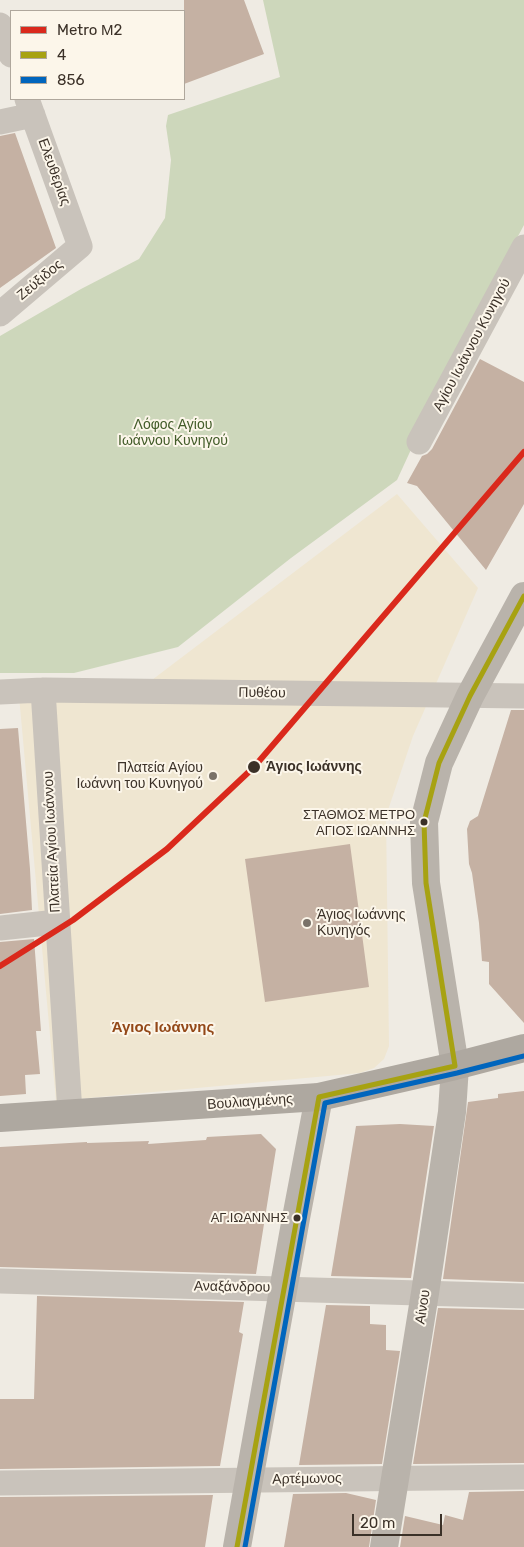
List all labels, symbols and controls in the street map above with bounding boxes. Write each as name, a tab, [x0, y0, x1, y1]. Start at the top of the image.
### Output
legend	[10, 10, 185, 100]
text: Metro Μ2	[57, 21, 122, 39]
text: 4	[57, 46, 66, 64]
text: 856	[57, 71, 85, 89]
street label: Ελευθερίας	[34, 136, 74, 208]
street label: Ζεύξιδος	[14, 256, 66, 304]
street label: Αγίου Ιωάννου Κυνηγού	[430, 276, 514, 414]
park label: Λόφος Αγίου Ιωάννου Κυνηγού	[118, 417, 228, 450]
street label: Πυθέου	[238, 684, 286, 702]
marker: Άγιος Ιωάννης	[246, 759, 262, 775]
place label: Άγιος Ιωάννης	[266, 759, 362, 775]
place label: Πλατεία Αγίου Ιωάννη του Κυνηγού	[76, 760, 203, 792]
marker: Πλατεία Αγίου Ιωάννη του Κυνηγού	[207, 770, 219, 782]
street label: Πλατεία Αγίου Ιωάννου	[40, 771, 64, 913]
place label: ΣΤΑΘΜΟΣ ΜΕΤΡΟ ΑΓΙΟΣ ΙΩΑΝΝΗΣ	[303, 807, 415, 838]
marker: ΣΤΑΘΜΟΣ ΜΕΤΡΟ ΑΓΙΟΣ ΙΩΑΝΝΗΣ	[419, 817, 429, 827]
place label: Άγιος Ιωάννης Κυνηγός	[317, 907, 406, 940]
marker: Άγιος Ιωάννης Κυνηγός	[301, 917, 313, 929]
district label: Άγιος Ιωάννης	[112, 1019, 214, 1037]
street label: Βουλιαγμένης	[207, 1091, 293, 1113]
place label: ΑΓ.ΙΩΑΝΝΗΣ	[211, 1210, 288, 1226]
marker: ΑΓ.ΙΩΑΝΝΗΣ	[292, 1213, 302, 1223]
street label: Αναξάνδρου	[194, 1278, 270, 1296]
street label: Αίνου	[412, 1288, 434, 1326]
street label: Αρτέμωνος	[272, 1470, 342, 1488]
scale bar	[354, 1504, 444, 1536]
text: 20 m	[360, 1514, 395, 1532]

